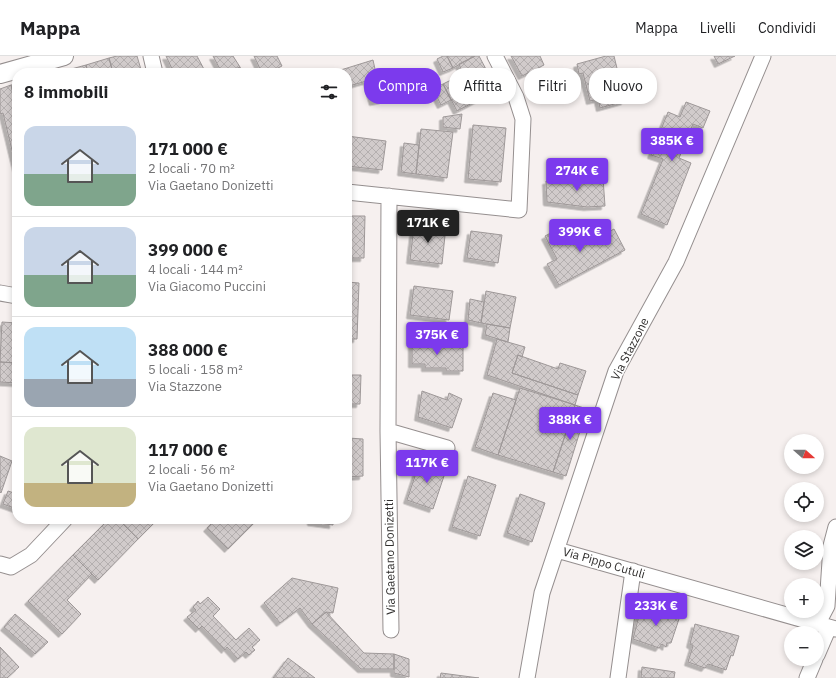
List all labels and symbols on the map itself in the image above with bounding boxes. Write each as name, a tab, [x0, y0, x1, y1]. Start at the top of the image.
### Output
pin: 385K €	[639, 128, 705, 162]
pin: 274K €	[544, 158, 610, 192]
pin: 171K €	[395, 210, 461, 244]
pin: 399K €	[547, 219, 613, 253]
street label: Via Stazzone	[607, 315, 652, 383]
pin: 375K €	[404, 322, 470, 356]
pin: 388K €	[537, 407, 603, 441]
north arrow	[784, 434, 824, 474]
pin: 117K €	[394, 450, 460, 484]
street label: Via Gaetano Donizetti	[381, 499, 398, 615]
street label: Via Pippo Cutuli	[561, 544, 647, 581]
pin: 233K €	[623, 593, 689, 627]

